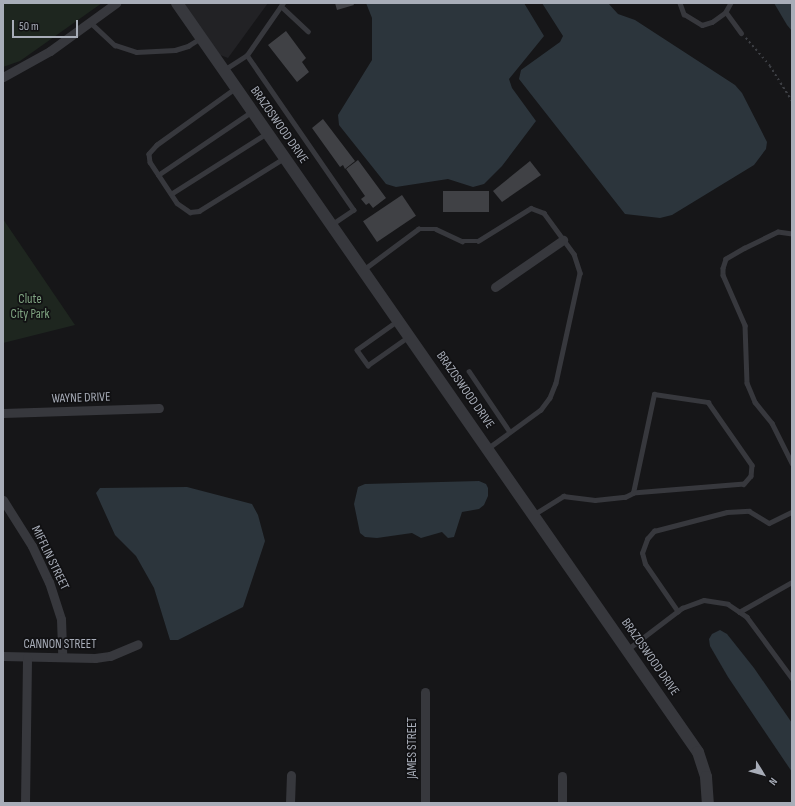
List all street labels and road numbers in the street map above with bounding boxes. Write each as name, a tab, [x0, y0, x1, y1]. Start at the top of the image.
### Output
street label: BRAZOSWOOD DRIVE	[247, 83, 311, 167]
street label: BRAZOSWOOD DRIVE	[433, 348, 497, 432]
street label: WAYNE DRIVE	[51, 389, 111, 407]
street label: MIFFLIN STREET	[28, 523, 72, 593]
street label: BRAZOSWOOD DRIVE	[618, 615, 682, 699]
street label: CANNON STREET	[24, 636, 96, 652]
street label: JAMES STREET	[404, 717, 420, 779]

